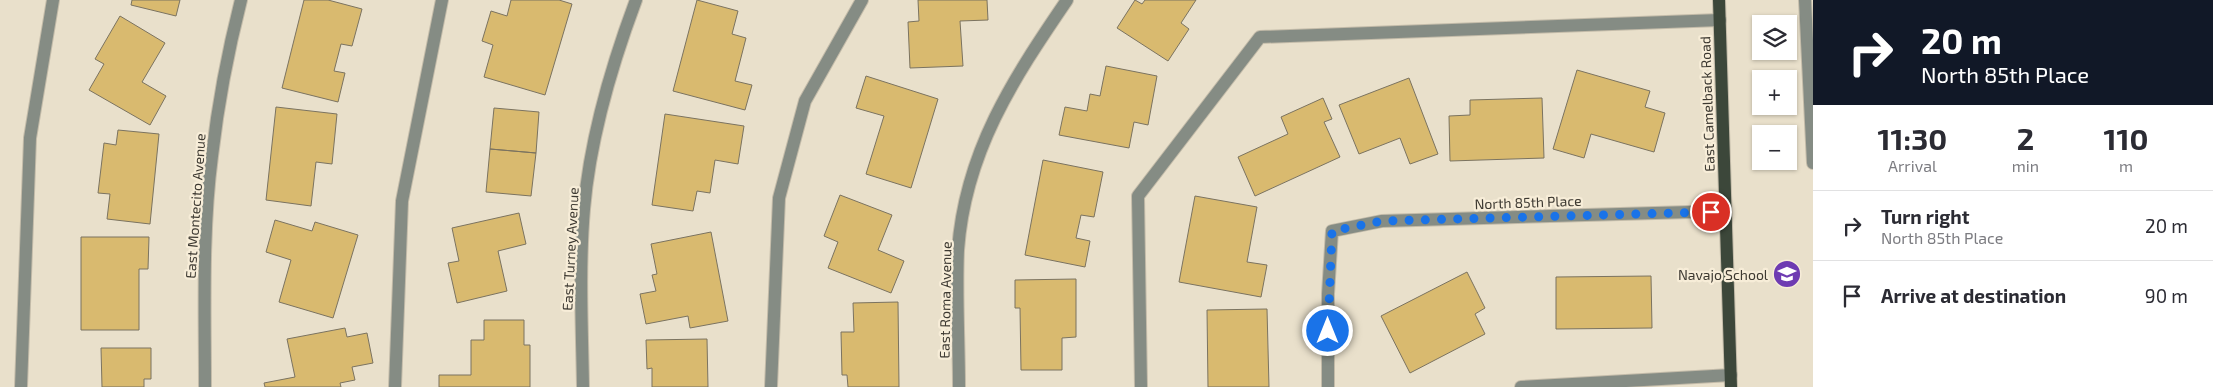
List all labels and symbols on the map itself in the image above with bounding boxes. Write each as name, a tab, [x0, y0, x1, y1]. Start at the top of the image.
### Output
street label: East Camelback Road	[1696, 36, 1718, 172]
street label: East Montecito Avenue	[181, 133, 209, 279]
street label: East Turney Avenue	[558, 187, 582, 311]
pin	[1690, 191, 1732, 233]
street label: North 85th Place	[1474, 192, 1582, 212]
street label: East Roma Avenue	[935, 241, 955, 359]
school or university icon: Navajo School	[1772, 259, 1802, 289]
place label: Navajo School	[1678, 266, 1769, 283]
position arrow	[1301, 304, 1353, 356]

